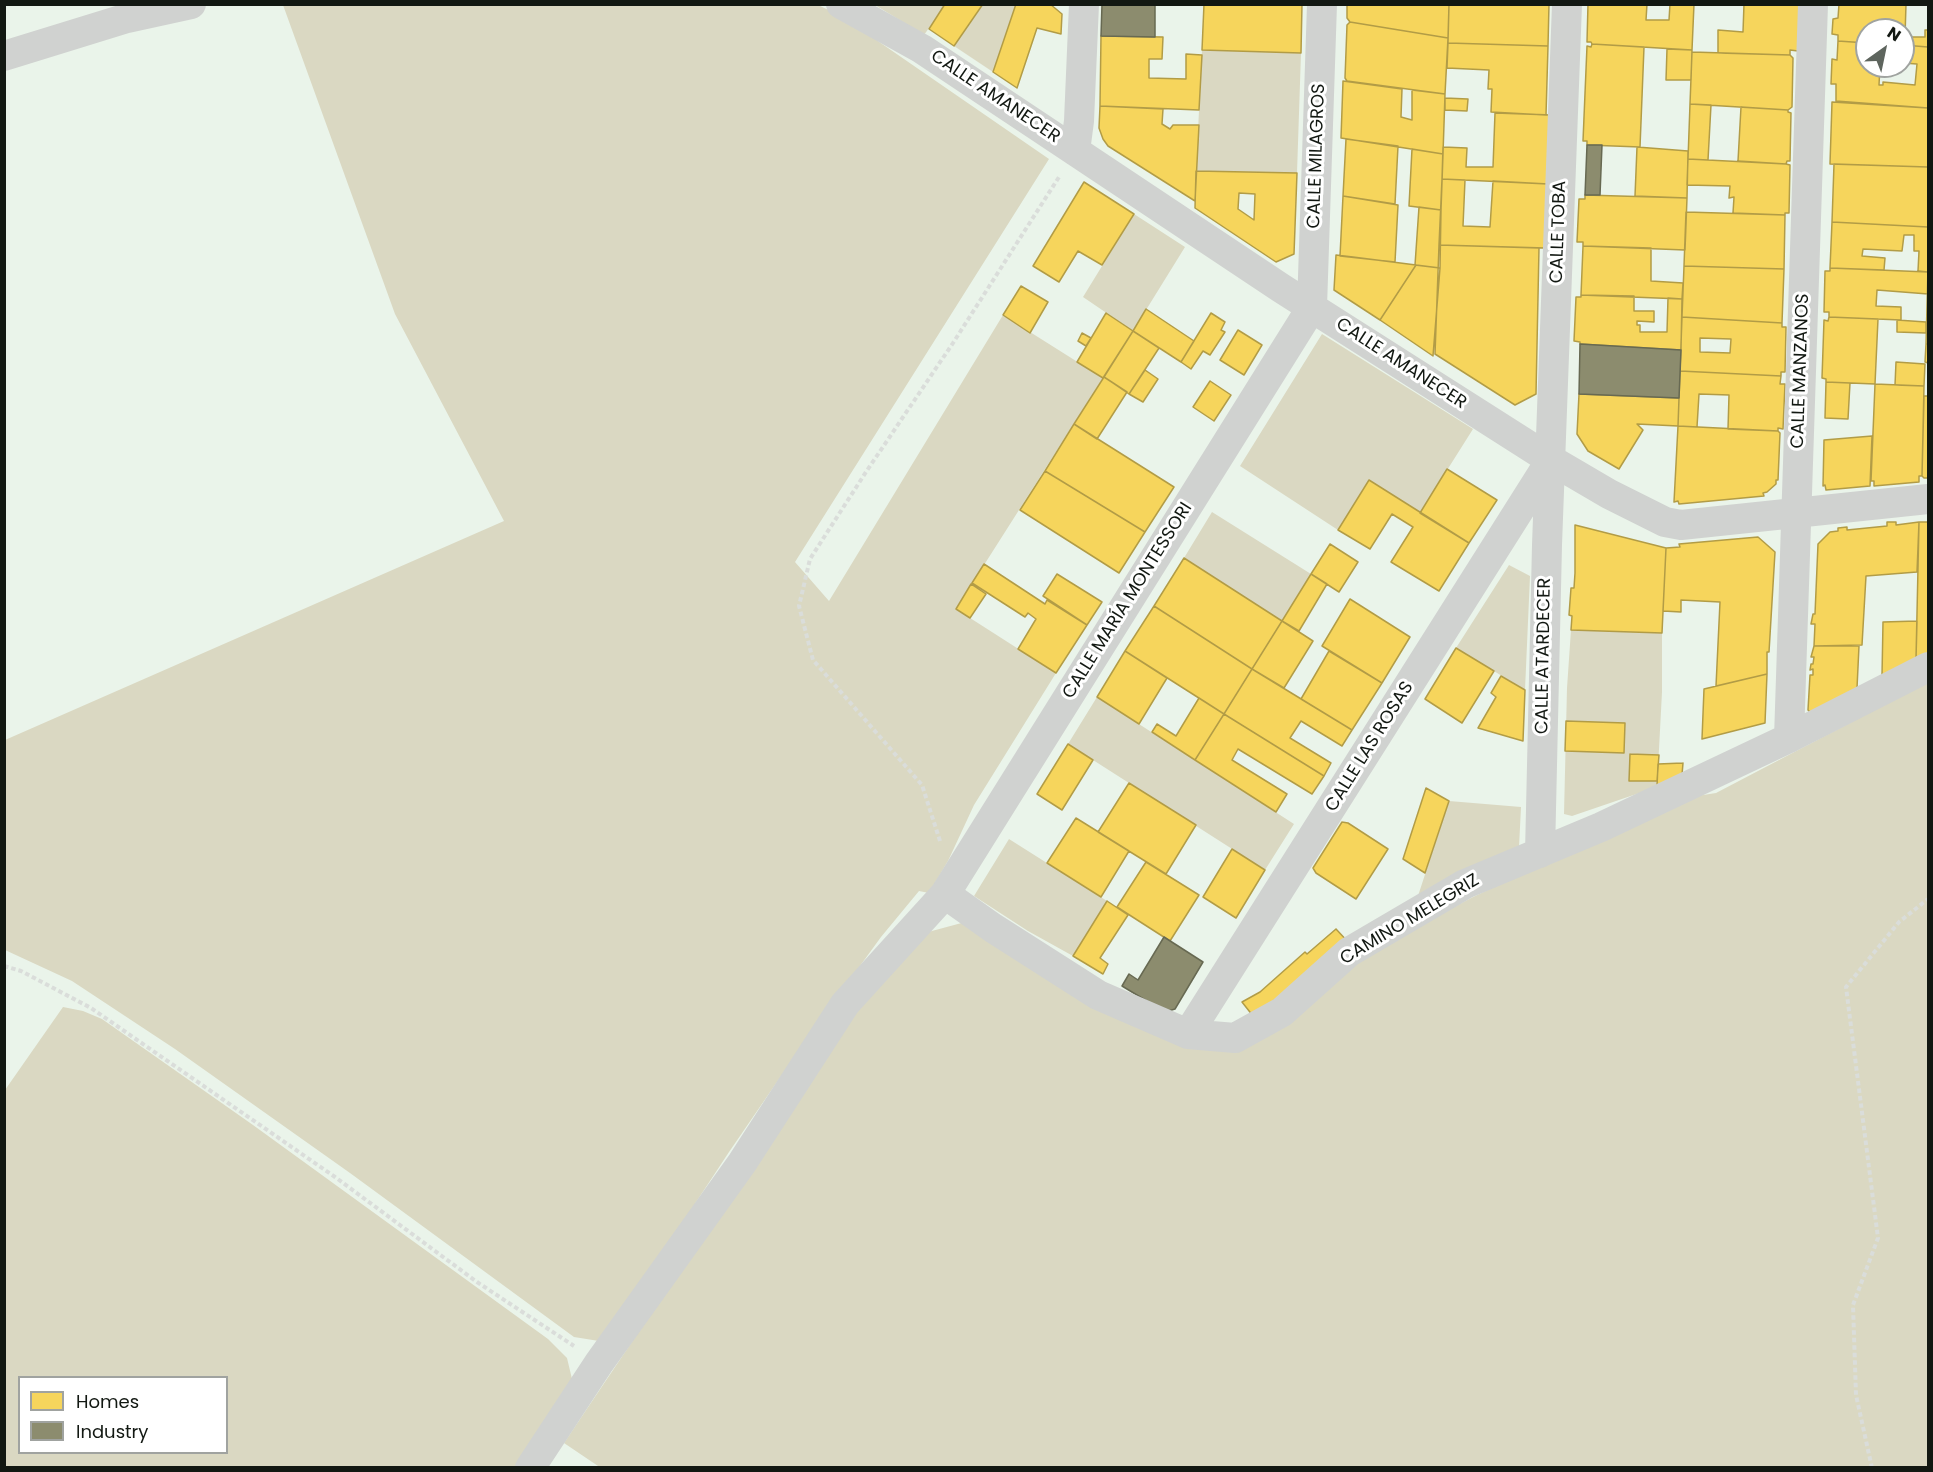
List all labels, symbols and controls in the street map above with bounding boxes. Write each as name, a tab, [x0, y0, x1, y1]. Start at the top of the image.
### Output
north arrow	[1855, 18, 1915, 78]
text: N	[1883, 21, 1905, 47]
street label: CALLE AMANECER	[926, 46, 1064, 148]
street label: CALLE MILAGROS	[1304, 83, 1330, 229]
street label: CALLE TOBA	[1546, 180, 1572, 284]
street label: CALLE MANZANOS	[1787, 293, 1815, 449]
street label: CALLE AMANECER	[1332, 314, 1470, 414]
street label: CALLE MARÍA MONTESSORI	[1059, 499, 1197, 703]
street label: CALLE ATARDECER	[1532, 578, 1556, 734]
street label: CALLE LAS ROSAS	[1321, 678, 1419, 816]
street label: CAMINO MELEGRIZ	[1337, 870, 1483, 970]
legend	[18, 1376, 228, 1454]
text: Homes	[76, 1389, 139, 1414]
text: Industry	[76, 1419, 148, 1444]

